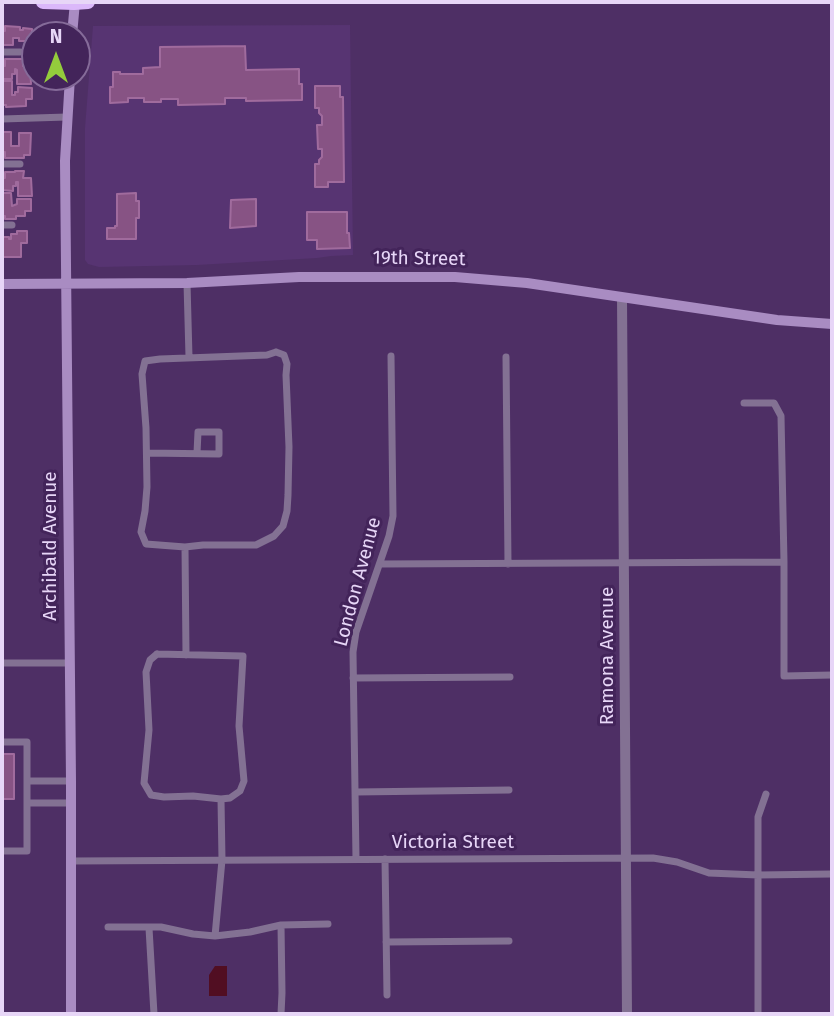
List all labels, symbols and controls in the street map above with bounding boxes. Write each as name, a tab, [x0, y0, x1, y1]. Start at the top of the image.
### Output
north arrow	[21, 21, 91, 91]
text: N	[50, 25, 62, 48]
street label: 19th Street	[372, 247, 466, 271]
street label: Archibald Avenue	[40, 471, 62, 621]
street label: London Avenue	[330, 515, 386, 649]
street label: Ramona Avenue	[597, 587, 619, 725]
street label: Victoria Street	[392, 832, 514, 854]

